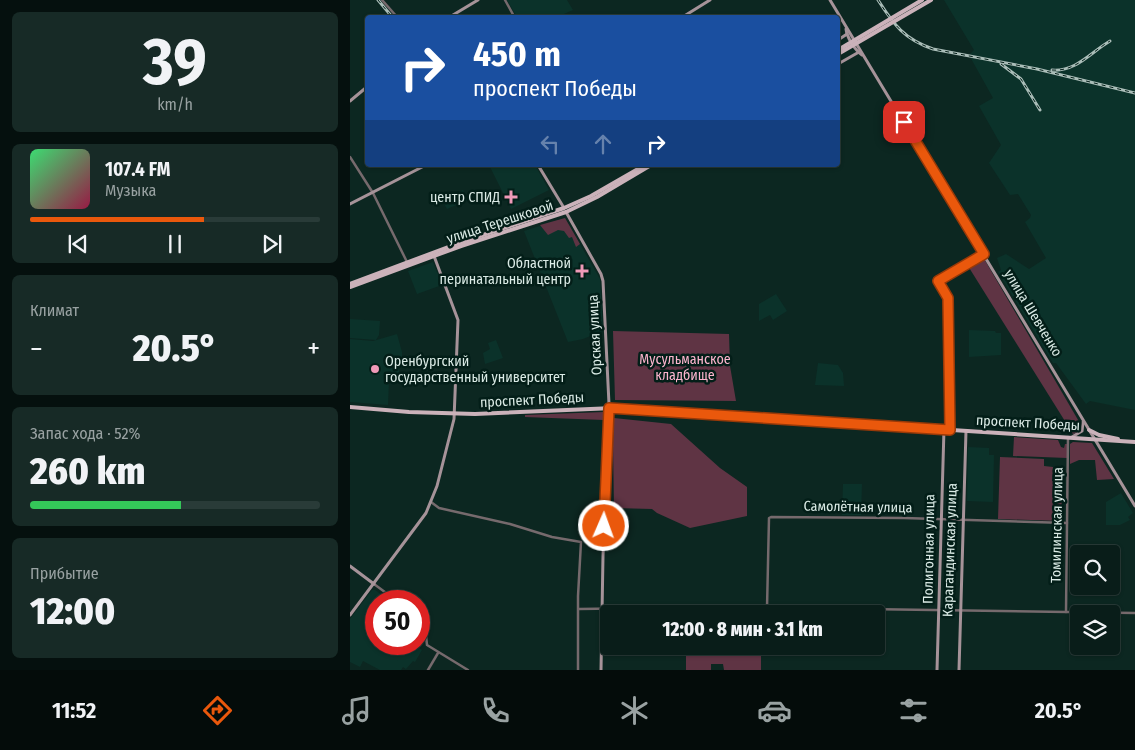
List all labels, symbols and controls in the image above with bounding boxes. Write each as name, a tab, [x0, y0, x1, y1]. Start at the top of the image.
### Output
text: 39	[143, 23, 207, 101]
text: 450 m	[473, 33, 561, 75]
icon: right	[390, 35, 455, 100]
text: проспект Победы	[473, 75, 637, 102]
text: km/h	[157, 95, 193, 114]
pin	[883, 101, 925, 143]
icon: arrive	[890, 108, 918, 136]
icon: left	[536, 130, 564, 158]
icon: ahead	[589, 130, 617, 158]
icon: right	[642, 130, 670, 158]
text: 107.4 FM	[105, 158, 170, 181]
text: Музыка	[105, 181, 156, 200]
place label: центр СПИД	[430, 189, 500, 206]
marker: центр СПИД	[504, 190, 518, 204]
street label: улица Терешковой	[445, 197, 555, 247]
icon: previous	[64, 230, 92, 258]
icon: pause	[161, 230, 189, 258]
icon: next	[258, 230, 286, 258]
place label: Областной перинатальный центр	[440, 255, 571, 288]
marker: Областной перинатальный центр	[575, 264, 589, 278]
street label: улица Шевченко	[1000, 266, 1066, 360]
street label: Орская улица	[584, 294, 606, 376]
text: Климат	[30, 301, 79, 320]
text: 20.5°	[133, 325, 217, 371]
text: −	[30, 332, 43, 365]
text: +	[307, 332, 320, 365]
park label: Мусульманское кладбище	[639, 351, 731, 384]
place label: Оренбургский государственный университет	[385, 353, 566, 386]
marker: Оренбургский государственный университет	[369, 363, 381, 375]
street label: проспект Победы	[479, 389, 585, 411]
street label: проспект Победы	[975, 412, 1081, 434]
text: Запас хода · 52%	[30, 424, 141, 443]
text: 260 km	[30, 448, 145, 494]
street label: Томилинская улица	[1047, 467, 1067, 583]
street label: Карагандинская улица	[939, 483, 961, 617]
street label: Полигонная улица	[920, 494, 938, 604]
street label: Самолётная улица	[804, 498, 913, 516]
position arrow	[577, 499, 629, 551]
map controls	[1070, 545, 1120, 655]
button: search	[1070, 545, 1120, 595]
text: Прибытие	[30, 564, 99, 583]
text: 12:00	[30, 588, 115, 634]
speed limit sign: 50	[365, 590, 430, 655]
button: layers	[1070, 605, 1120, 655]
text: 12:00 · 8 мин · 3.1 km	[662, 618, 823, 641]
icon: directions	[200, 693, 235, 728]
icon: music	[339, 693, 374, 728]
icon: phone	[478, 693, 513, 728]
icon: climate	[617, 693, 652, 728]
icon: car	[757, 693, 792, 728]
icon: filters	[896, 693, 931, 728]
text: 11:52	[52, 697, 96, 724]
text: 20.5°	[1035, 697, 1083, 724]

